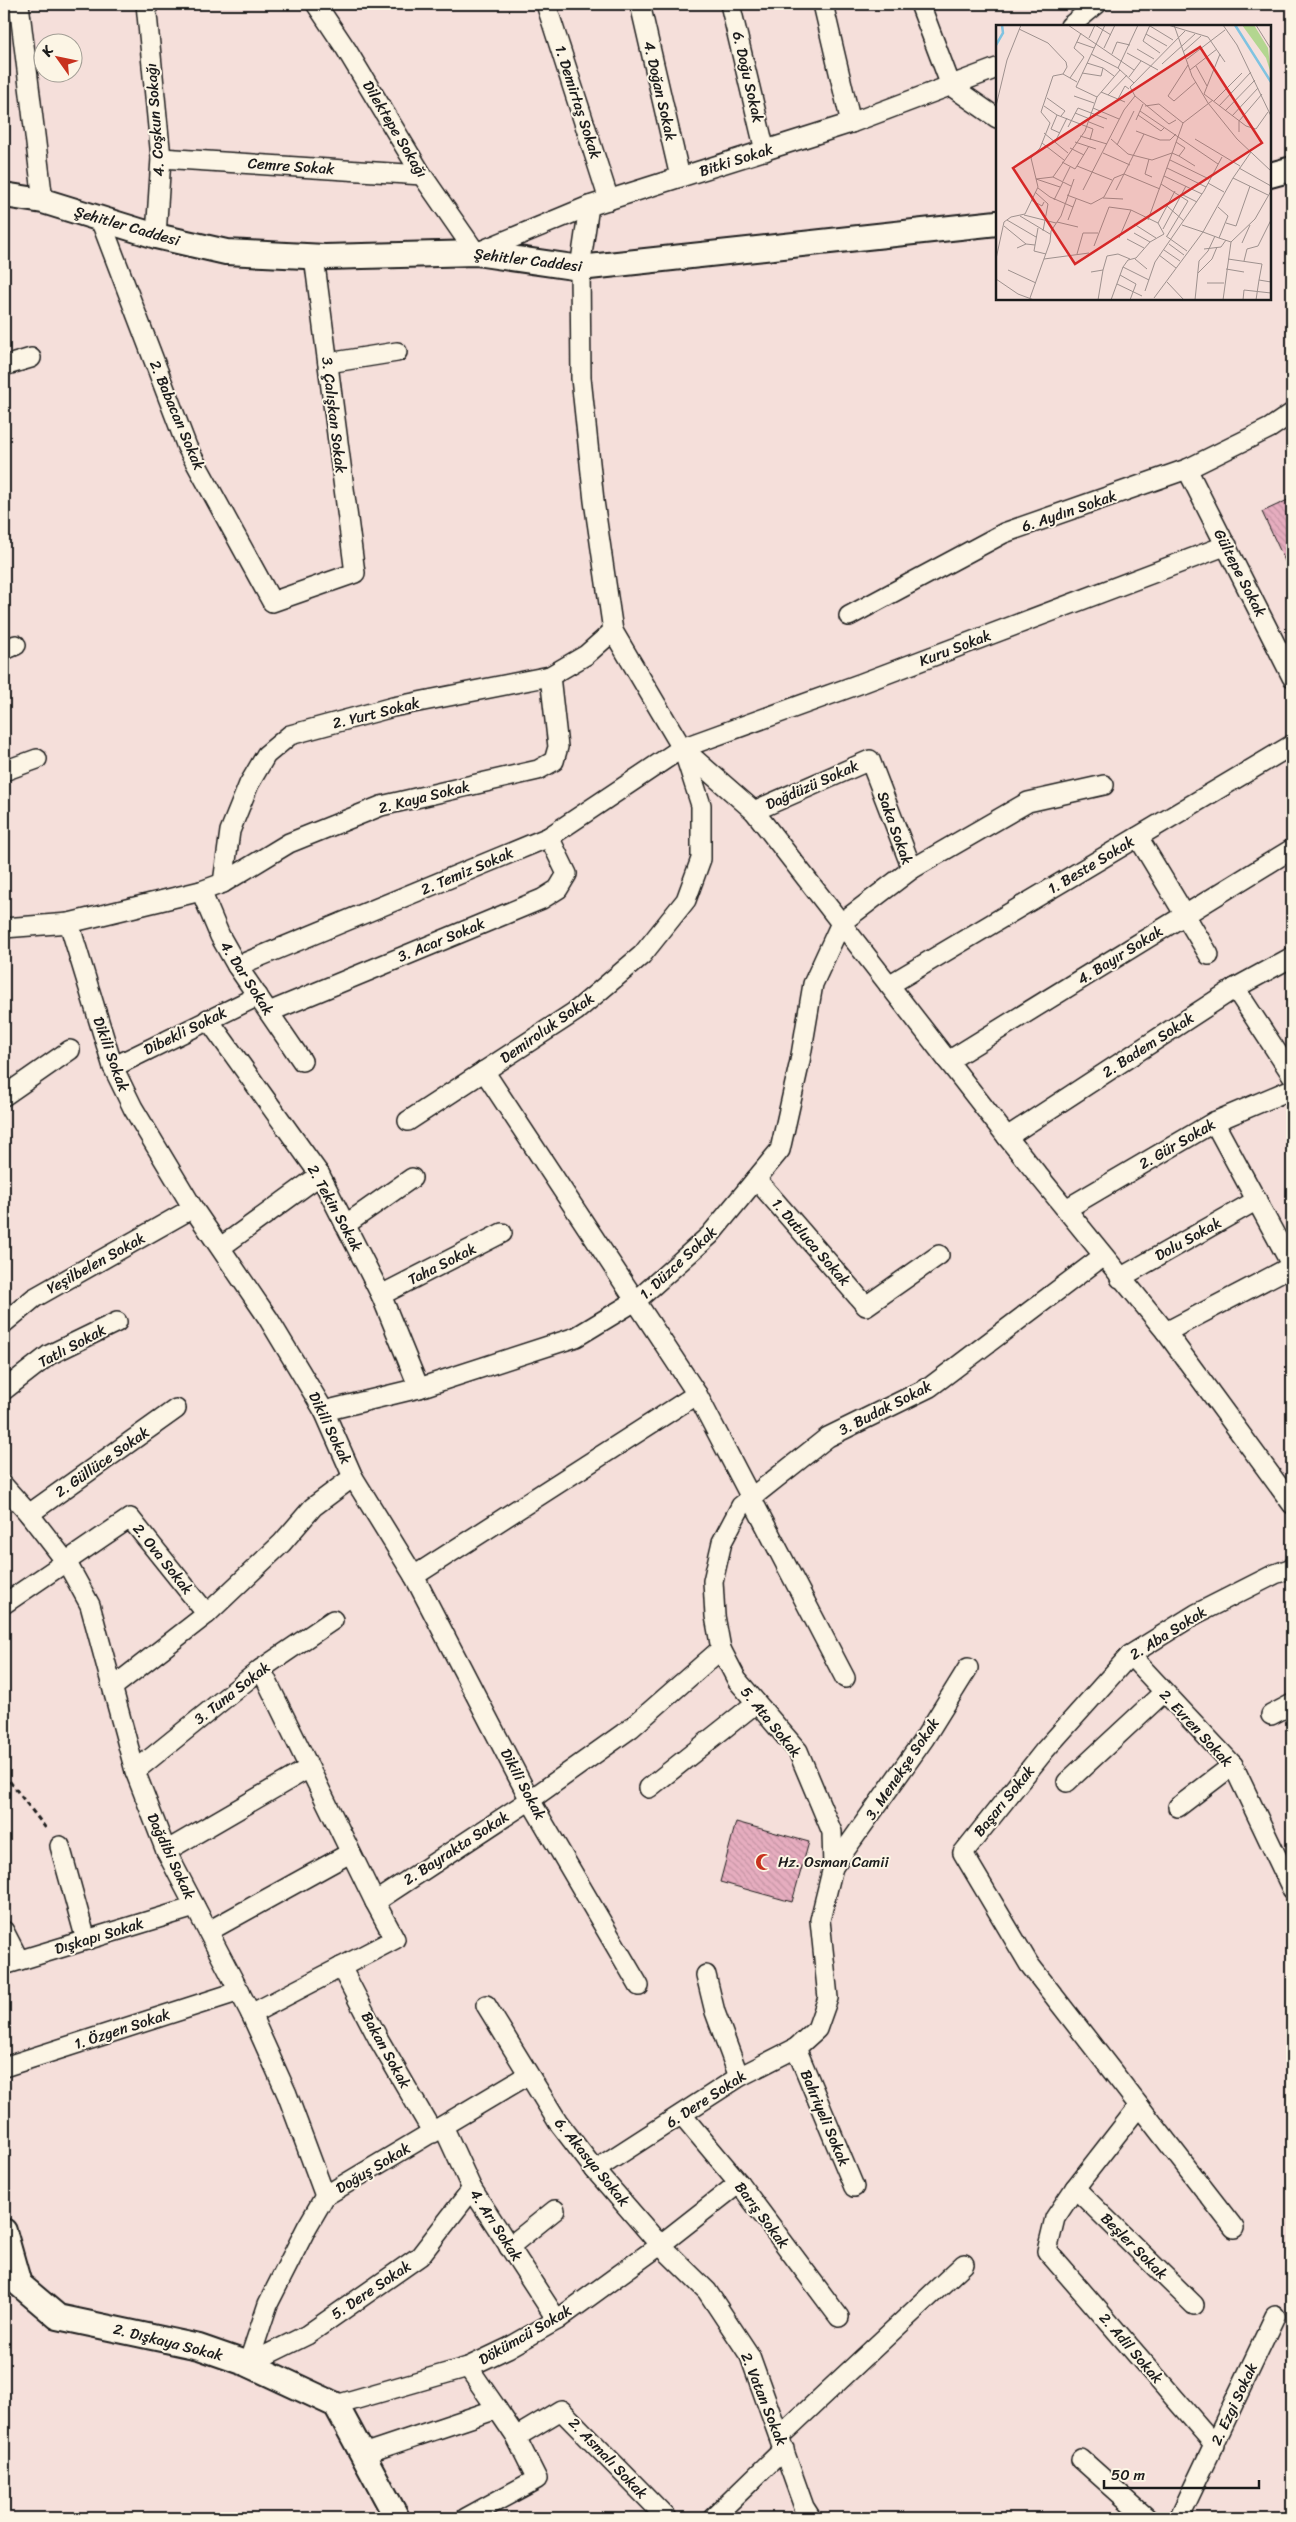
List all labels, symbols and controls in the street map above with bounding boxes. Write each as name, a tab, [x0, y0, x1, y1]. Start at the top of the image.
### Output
inset map	[996, 25, 1271, 300]
street label: 6. Doğu Sokak	[725, 29, 771, 125]
north arrow	[32, 32, 82, 82]
street label: 4. Doğan Sokak	[636, 38, 684, 144]
text: K	[34, 40, 61, 62]
street label: 1. Demirtaş Sokak	[547, 42, 609, 162]
street label: 4. Coşkun Sokağı	[138, 62, 172, 178]
street label: Dilektepe Sokağı	[355, 75, 435, 183]
street label: Bitki Sokak	[696, 136, 777, 184]
street label: Cemre Sokak	[247, 150, 336, 182]
street label: Şehitler Caddesi	[71, 199, 184, 254]
street label: Şehitler Caddesi	[472, 240, 584, 280]
street label: 3. Çalışkan Sokak	[314, 355, 354, 476]
street label: 2. Babacan Sokak	[142, 356, 212, 474]
street label: 6. Aydın Sokak	[1018, 483, 1120, 539]
street label: Gültepe Sokak	[1207, 524, 1273, 622]
street label: Kuru Sokak	[915, 622, 995, 674]
street label: 2. Yurt Sokak	[330, 689, 423, 736]
street label: Dağdüzü Sokak	[761, 752, 864, 817]
street label: 2. Kaya Sokak	[376, 773, 472, 821]
street label: Saka Sokak	[870, 788, 920, 868]
street label: 1. Beste Sokak	[1043, 828, 1140, 901]
street label: 2. Temiz Sokak	[416, 839, 518, 902]
street label: 3. Acar Sokak	[393, 910, 490, 969]
street label: 4. Bayır Sokak	[1072, 918, 1168, 992]
street label: 4. Dar Sokak	[213, 935, 281, 1021]
street label: Demiroluk Sokak	[494, 986, 600, 1070]
street label: Dibekli Sokak	[139, 1000, 231, 1062]
street label: 2. Badem Sokak	[1097, 1005, 1200, 1085]
street label: Dikili Sokak	[85, 1013, 137, 1096]
street label: 2. Gür Sokak	[1134, 1111, 1220, 1177]
street label: 2. Tekin Sokak	[300, 1160, 370, 1257]
street label: 1. Dutluca Sokak	[765, 1192, 857, 1292]
street label: Dolu Sokak	[1150, 1210, 1226, 1268]
street label: 1. Düzce Sokak	[633, 1219, 724, 1306]
street label: Yeşilbelen Sokak	[42, 1225, 150, 1301]
street label: Taha Sokak	[403, 1236, 481, 1292]
street label: Tatlı Sokak	[33, 1317, 111, 1375]
street label: 3. Budak Sokak	[834, 1373, 937, 1443]
street label: Dikili Sokak	[301, 1387, 359, 1470]
street label: 2. Güllüce Sokak	[49, 1420, 155, 1504]
street label: 2. Ova Sokak	[126, 1518, 200, 1601]
street label: 2. Aba Sokak	[1124, 1599, 1212, 1667]
street label: 3. Tuna Sokak	[188, 1655, 276, 1731]
street label: 5. Ata Sokak	[734, 1680, 808, 1764]
street label: 2. Evren Sokak	[1153, 1683, 1239, 1773]
street label: 3. Menekşe Sokak	[858, 1712, 947, 1826]
street label: Dikili Sokak	[493, 1743, 553, 1825]
street label: Başarı Sokak	[967, 1759, 1041, 1843]
street label: 2. Bayrakta Sokak	[398, 1804, 514, 1892]
street label: Dağdibi Sokak	[140, 1809, 203, 1904]
place label: Hz. Osman Camii	[778, 1849, 889, 1875]
mosque icon: Hz. Osman Camii	[754, 1852, 774, 1872]
street label: Dışkapı Sokak	[51, 1910, 147, 1962]
street label: 1. Özgen Sokak	[71, 2001, 173, 2057]
street label: Bakan Sokak	[354, 2007, 418, 2094]
street label: 6. Dere Sokak	[660, 2063, 752, 2135]
street label: Bahriyeli Sokak	[793, 2066, 857, 2170]
street label: 6. Akasya Sokak	[548, 2112, 636, 2212]
street label: Doğuş Sokak	[331, 2135, 415, 2201]
street label: Barış Sokak	[728, 2176, 796, 2254]
street label: 4. Arı Sokak	[463, 2183, 529, 2267]
street label: Beşler Sokak	[1094, 2206, 1174, 2286]
street label: 5. Dere Sokak	[325, 2253, 417, 2327]
street label: Dökümcü Sokak	[473, 2298, 577, 2372]
street label: 2. Adil Sokak	[1092, 2306, 1170, 2390]
street label: 2. Dışkaya Sokak	[110, 2316, 227, 2368]
street label: 2. Vatan Sokak	[733, 2348, 795, 2451]
street label: 2. Ezgi Sokak	[1203, 2357, 1265, 2450]
street label: 2. Asmalı Sokak	[562, 2411, 654, 2505]
scale bar	[1104, 2457, 1258, 2489]
text: 50 m	[1111, 2462, 1146, 2488]

